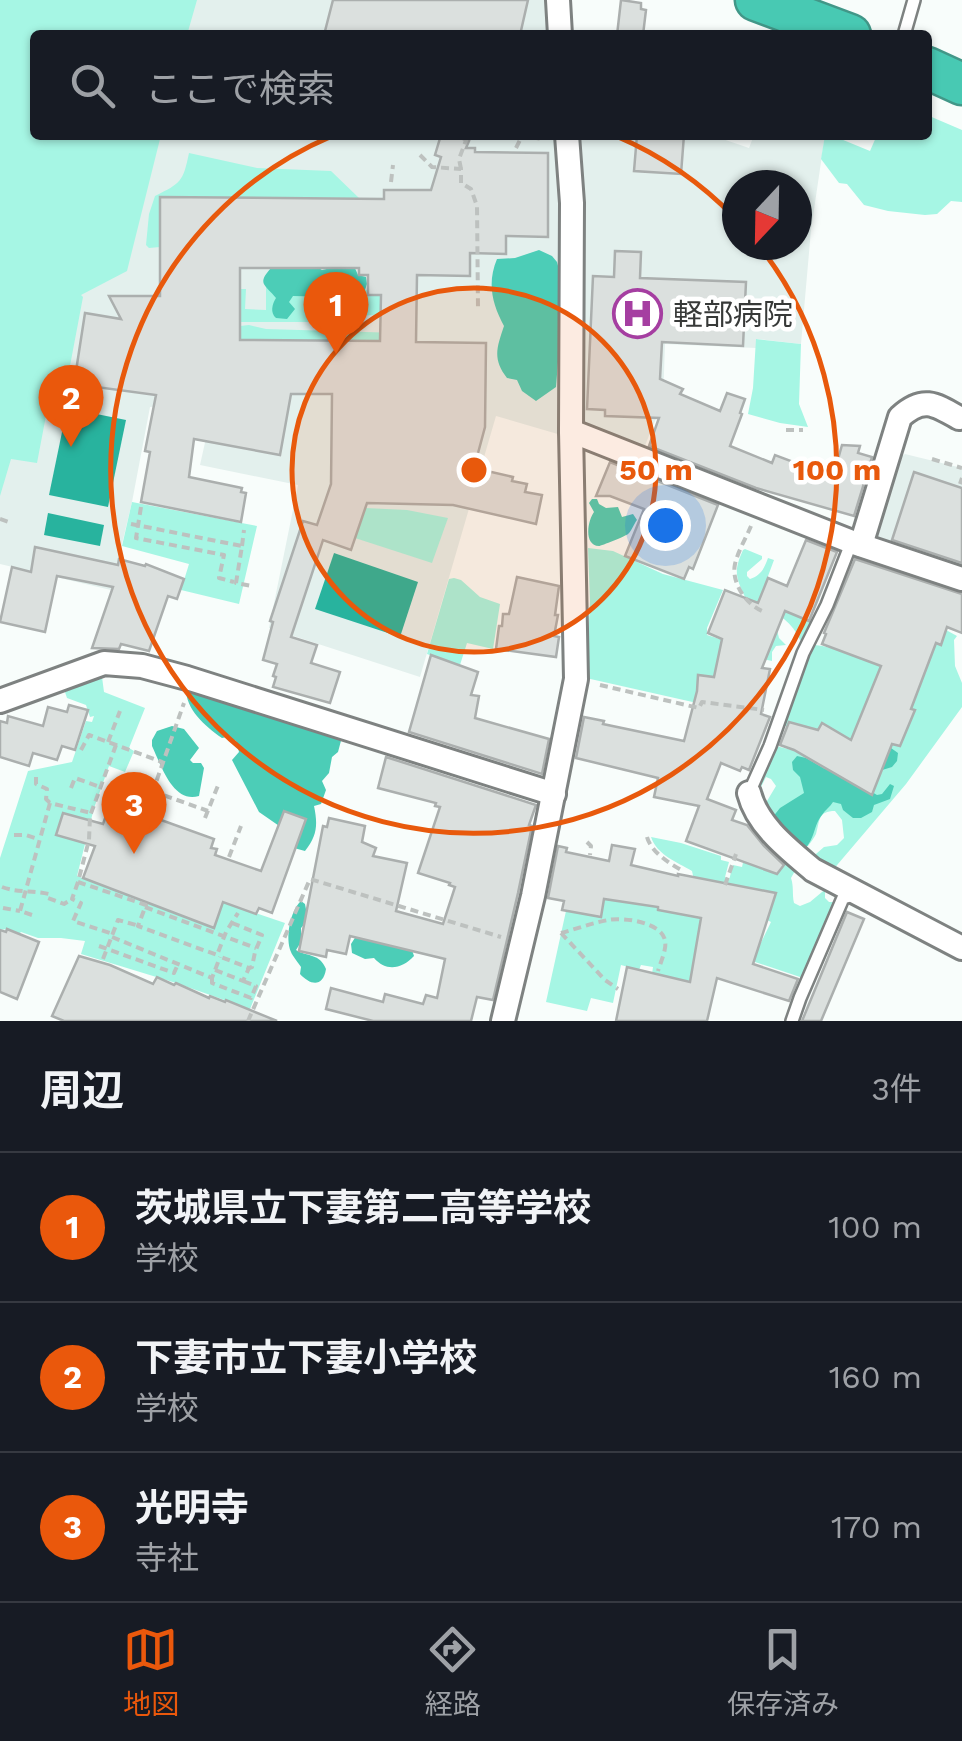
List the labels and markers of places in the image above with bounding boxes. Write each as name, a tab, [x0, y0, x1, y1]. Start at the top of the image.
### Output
pin: 1	[304, 272, 368, 354]
hospital icon: 軽部病院	[612, 288, 664, 340]
place label: 軽部病院	[673, 297, 793, 332]
pin: 2	[38, 364, 104, 447]
centre of rings	[456, 452, 492, 488]
pin: 3	[102, 772, 166, 854]

